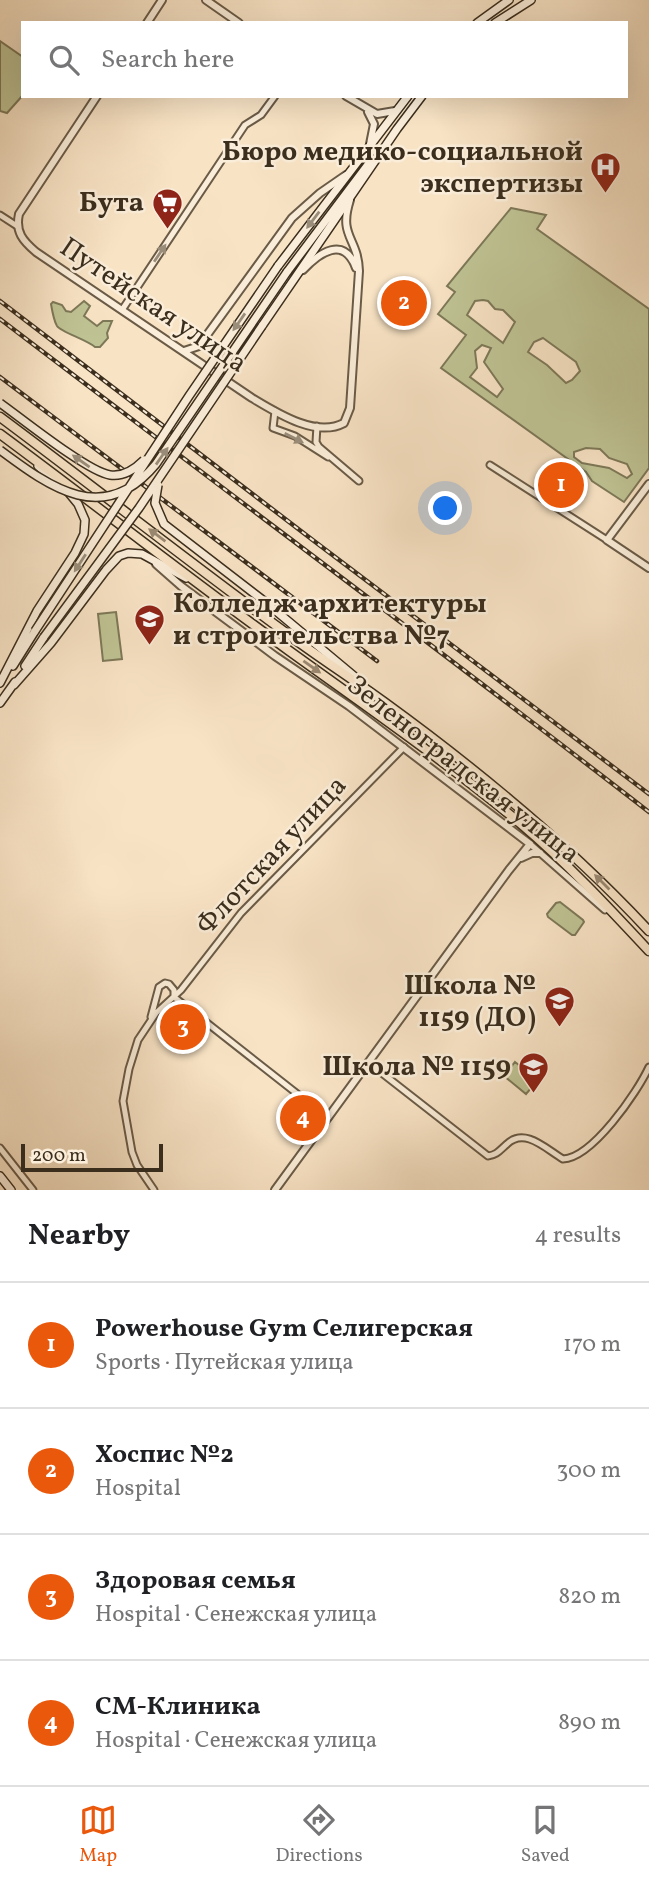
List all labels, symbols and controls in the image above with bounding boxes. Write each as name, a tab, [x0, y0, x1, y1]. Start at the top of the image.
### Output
search box	[21, 21, 628, 98]
icon: search	[45, 41, 83, 79]
text: Search here	[101, 42, 234, 78]
place label: Бюро медико-социальной экспертизы	[222, 133, 583, 204]
hospital icon: Бюро медико-социальной экспертизы	[589, 151, 623, 195]
place label: Бута	[79, 184, 144, 223]
supermarket icon: Бута	[150, 186, 184, 230]
one-way arrow	[306, 210, 321, 228]
street label: Путейская улица	[52, 229, 254, 383]
one-way arrow	[153, 244, 167, 262]
pin: 2	[381, 277, 427, 329]
one-way arrow	[232, 313, 246, 331]
one-way arrow	[284, 432, 304, 443]
one-way arrow	[155, 447, 169, 465]
one-way arrow	[72, 454, 90, 468]
pin: 1	[538, 459, 584, 511]
your location	[428, 491, 462, 525]
one-way arrow	[148, 529, 166, 543]
one-way arrow	[74, 553, 87, 572]
place label: Колледж архитектуры и строительства №7	[173, 585, 487, 656]
school or university icon: Колледж архитектуры и строительства №7	[133, 603, 167, 647]
one-way arrow	[303, 660, 321, 674]
street label: Зеленоградская улица	[338, 666, 588, 874]
street label: Флотская улица	[188, 768, 356, 944]
one-way arrow	[594, 874, 610, 891]
place label: Школа № 1159 (ДО)	[404, 967, 536, 1038]
school or university icon: Школа № 1159 (ДО)	[542, 985, 576, 1029]
pin: 3	[160, 1001, 206, 1053]
place label: Школа № 1159	[322, 1048, 511, 1087]
school or university icon: Школа № 1159	[517, 1050, 551, 1094]
pin: 4	[280, 1092, 326, 1144]
scale bar	[21, 1141, 163, 1173]
text: 200 m	[32, 1143, 86, 1169]
text: Nearby	[28, 1215, 130, 1257]
text: 4 results	[535, 1220, 621, 1252]
text: Powerhouse Gym Селигерская	[95, 1311, 473, 1347]
text: 1	[46, 1329, 56, 1361]
text: 170 m	[563, 1329, 621, 1361]
text: Sports · Путейская улица	[95, 1347, 354, 1379]
text: Хоспис №2	[95, 1437, 234, 1473]
text: 2	[45, 1455, 57, 1487]
text: 300 m	[557, 1455, 621, 1487]
text: Hospital	[95, 1473, 181, 1505]
text: Здоровая семья	[95, 1563, 296, 1599]
text: 3	[45, 1581, 57, 1613]
text: 820 m	[558, 1581, 621, 1613]
text: Hospital · Сенежская улица	[95, 1599, 377, 1631]
text: СМ-Клиника	[95, 1689, 261, 1725]
text: 4	[44, 1707, 58, 1739]
text: 890 m	[558, 1707, 621, 1739]
text: Hospital · Сенежская улица	[95, 1725, 377, 1757]
tab: Map	[79, 1801, 117, 1869]
tab: Directions	[276, 1801, 363, 1869]
tab: Saved	[521, 1801, 570, 1869]

